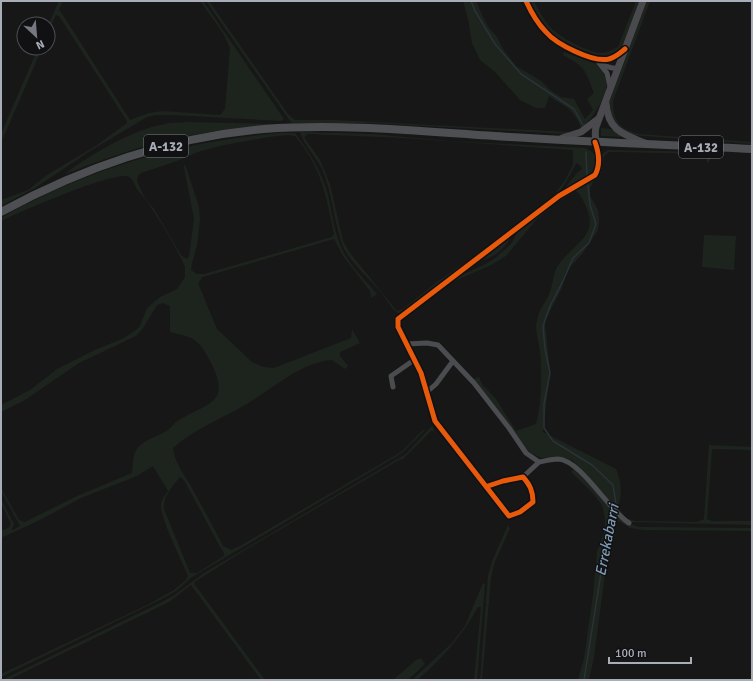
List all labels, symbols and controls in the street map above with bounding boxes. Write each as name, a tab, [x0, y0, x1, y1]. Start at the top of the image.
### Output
north arrow	[16, 16, 56, 56]
text: N	[34, 37, 46, 52]
road number: A-132	[144, 135, 188, 157]
road number: A-132	[679, 136, 723, 158]
water label: Errekabarri	[591, 501, 623, 577]
scale bar	[609, 639, 691, 665]
text: 100 m	[615, 646, 647, 661]

